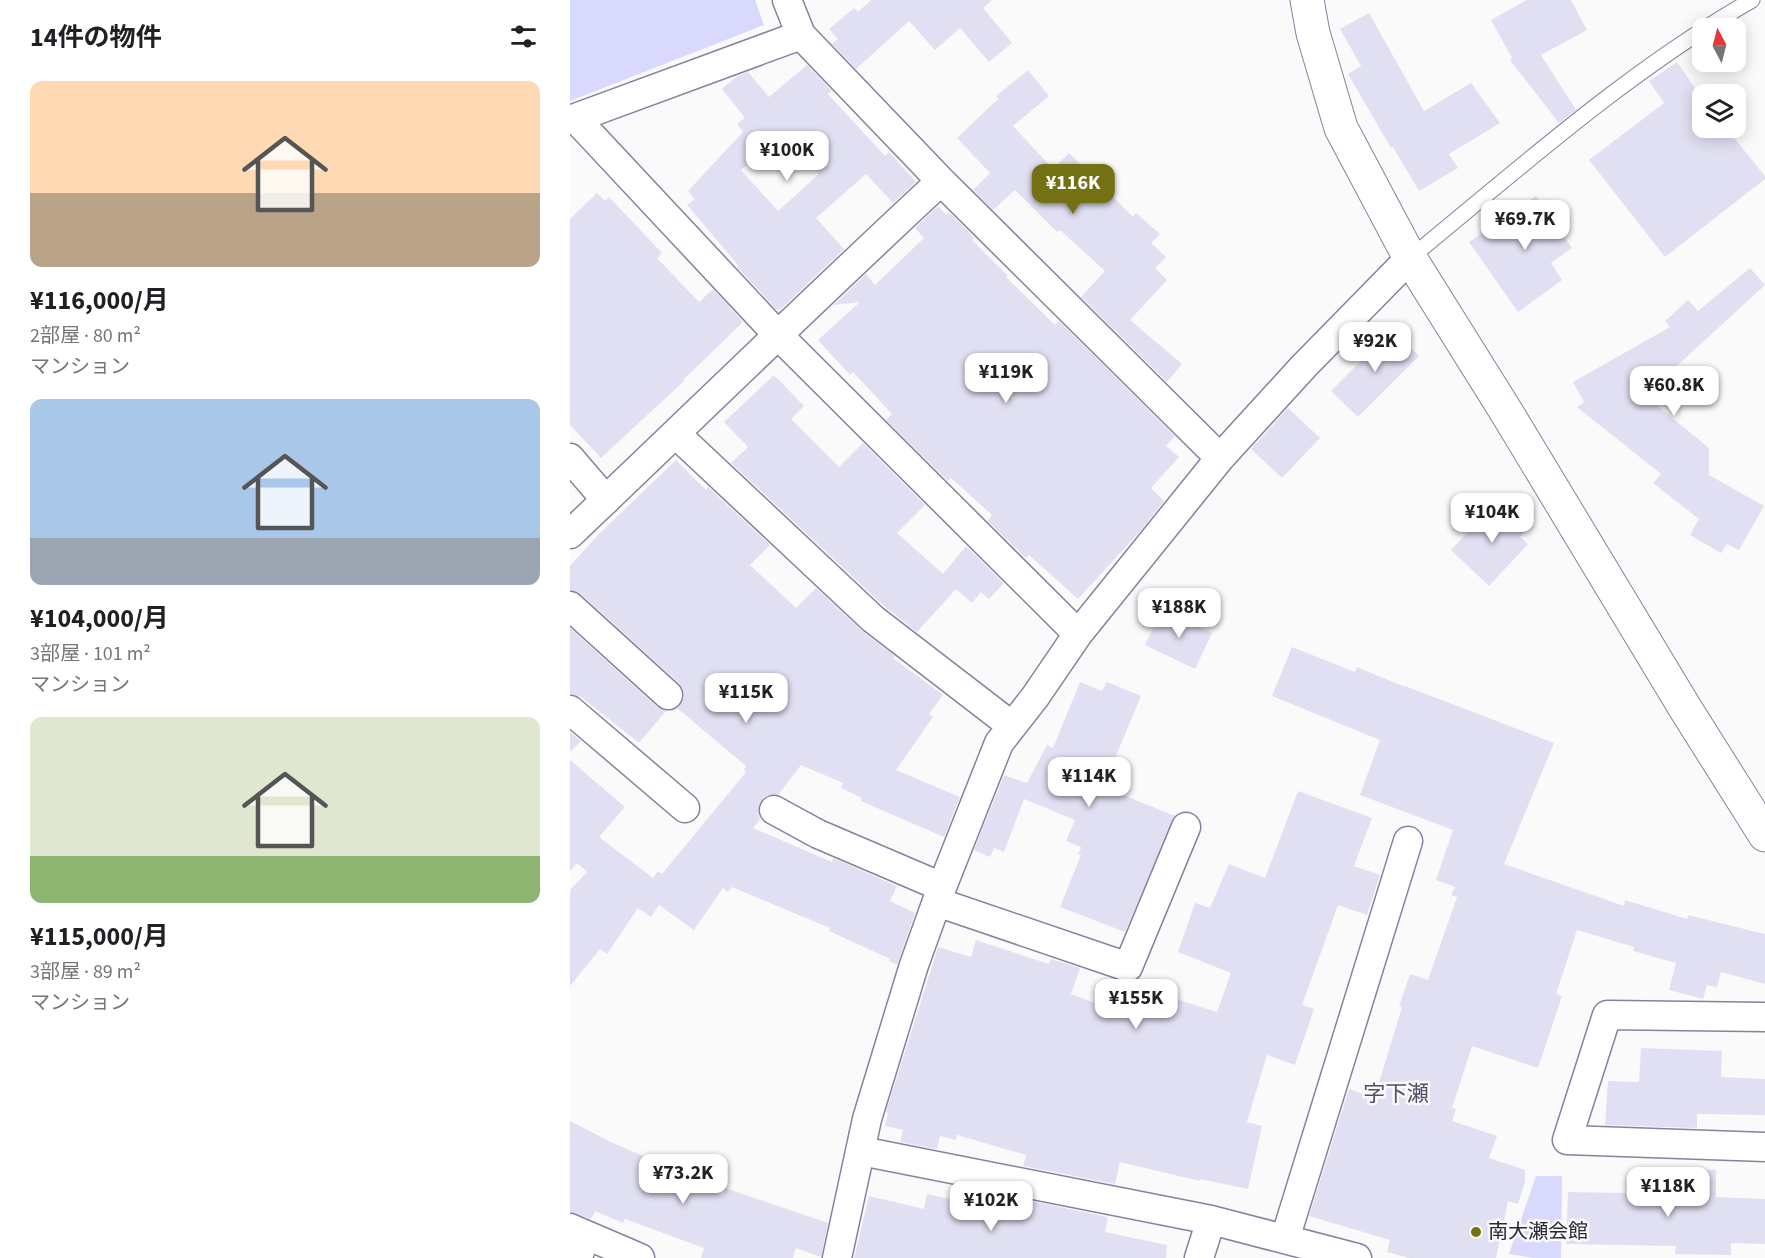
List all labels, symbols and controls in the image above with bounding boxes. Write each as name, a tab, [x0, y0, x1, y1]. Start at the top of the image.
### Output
north arrow	[1692, 18, 1746, 72]
map controls	[1692, 18, 1746, 138]
text: 14件の物件	[30, 19, 161, 56]
icon: filters	[507, 20, 540, 53]
button: layers	[1692, 84, 1746, 138]
icon: home	[231, 120, 339, 228]
pin: ¥100K	[745, 131, 829, 182]
text: ¥100K	[760, 136, 814, 164]
pin: ¥116K	[1031, 164, 1115, 215]
text: ¥116K	[1046, 169, 1100, 197]
pin: ¥69.7K	[1476, 200, 1574, 251]
text: ¥69.7K	[1495, 205, 1555, 233]
text: ¥116,000/月	[30, 282, 169, 319]
text: 2部屋 · 80 m²	[30, 322, 141, 350]
pin: ¥92K	[1339, 322, 1411, 373]
text: ¥92K	[1353, 327, 1397, 355]
text: マンション	[30, 353, 130, 381]
pin: ¥119K	[964, 353, 1048, 404]
text: ¥119K	[979, 358, 1033, 386]
pin: ¥60.8K	[1625, 366, 1723, 417]
text: ¥60.8K	[1644, 371, 1704, 399]
icon: home	[231, 438, 339, 546]
pin: ¥104K	[1450, 493, 1534, 544]
text: ¥104K	[1465, 498, 1519, 526]
pin: ¥188K	[1137, 588, 1221, 639]
text: ¥188K	[1152, 593, 1206, 621]
text: ¥104,000/月	[30, 600, 169, 637]
text: 3部屋 · 101 m²	[30, 640, 151, 668]
text: マンション	[30, 671, 130, 699]
pin: ¥115K	[704, 673, 788, 724]
text: ¥115K	[719, 678, 773, 706]
icon: home	[231, 756, 339, 864]
pin: ¥114K	[1047, 757, 1131, 808]
text: ¥114K	[1062, 762, 1116, 790]
text: ¥115,000/月	[30, 918, 169, 955]
text: 3部屋 · 89 m²	[30, 958, 141, 986]
pin: ¥155K	[1094, 979, 1178, 1030]
text: ¥155K	[1109, 984, 1163, 1012]
text: マンション	[30, 989, 130, 1017]
district label: 字下瀬	[1363, 1078, 1429, 1110]
pin: ¥73.2K	[634, 1154, 732, 1205]
text: ¥73.2K	[653, 1159, 713, 1187]
pin: ¥118K	[1626, 1167, 1710, 1218]
text: ¥118K	[1641, 1172, 1695, 1200]
pin: ¥102K	[949, 1181, 1033, 1232]
text: ¥102K	[964, 1186, 1018, 1214]
place label: 南大瀬会館	[1488, 1218, 1588, 1246]
marker: 南大瀬会館	[1469, 1225, 1483, 1239]

